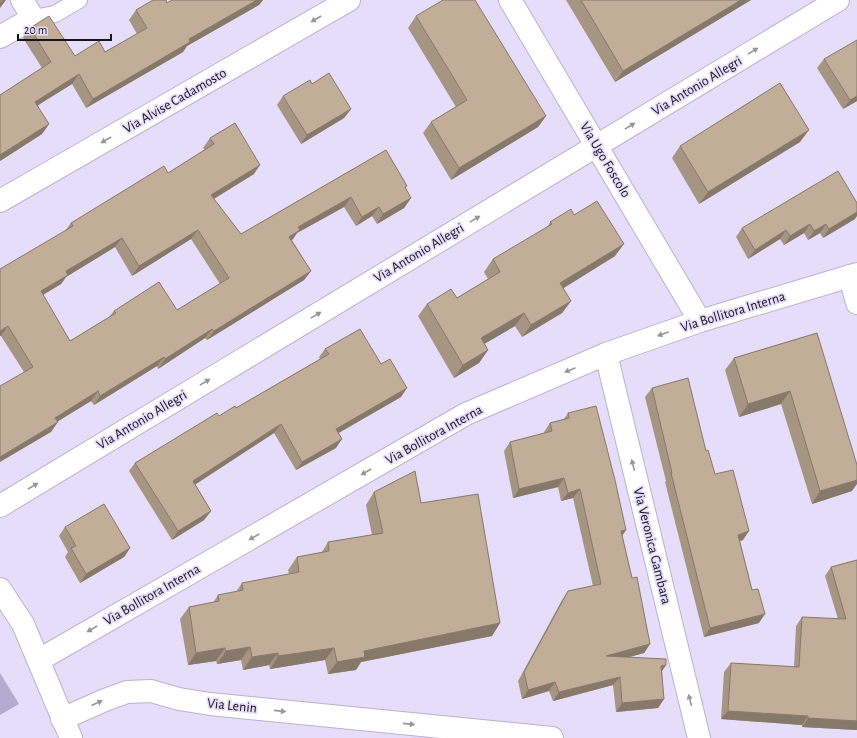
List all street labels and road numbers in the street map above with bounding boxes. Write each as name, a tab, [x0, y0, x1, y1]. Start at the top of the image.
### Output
street label: Via Antonio Allegri	[650, 54, 744, 118]
street label: Via Alvise Cadamosto	[121, 66, 229, 136]
street label: Via Ugo Foscolo	[577, 120, 633, 200]
street label: Via Antonio Allegri	[372, 221, 466, 285]
street label: Via Bollitora Interna	[679, 289, 787, 335]
street label: Via Antonio Allegri	[95, 388, 189, 452]
street label: Via Bollitora Interna	[383, 402, 485, 467]
street label: Via Veronica Gambara	[631, 486, 673, 606]
street label: Via Bollitora Interna	[101, 562, 203, 628]
street label: Via Lenin	[206, 696, 258, 716]

